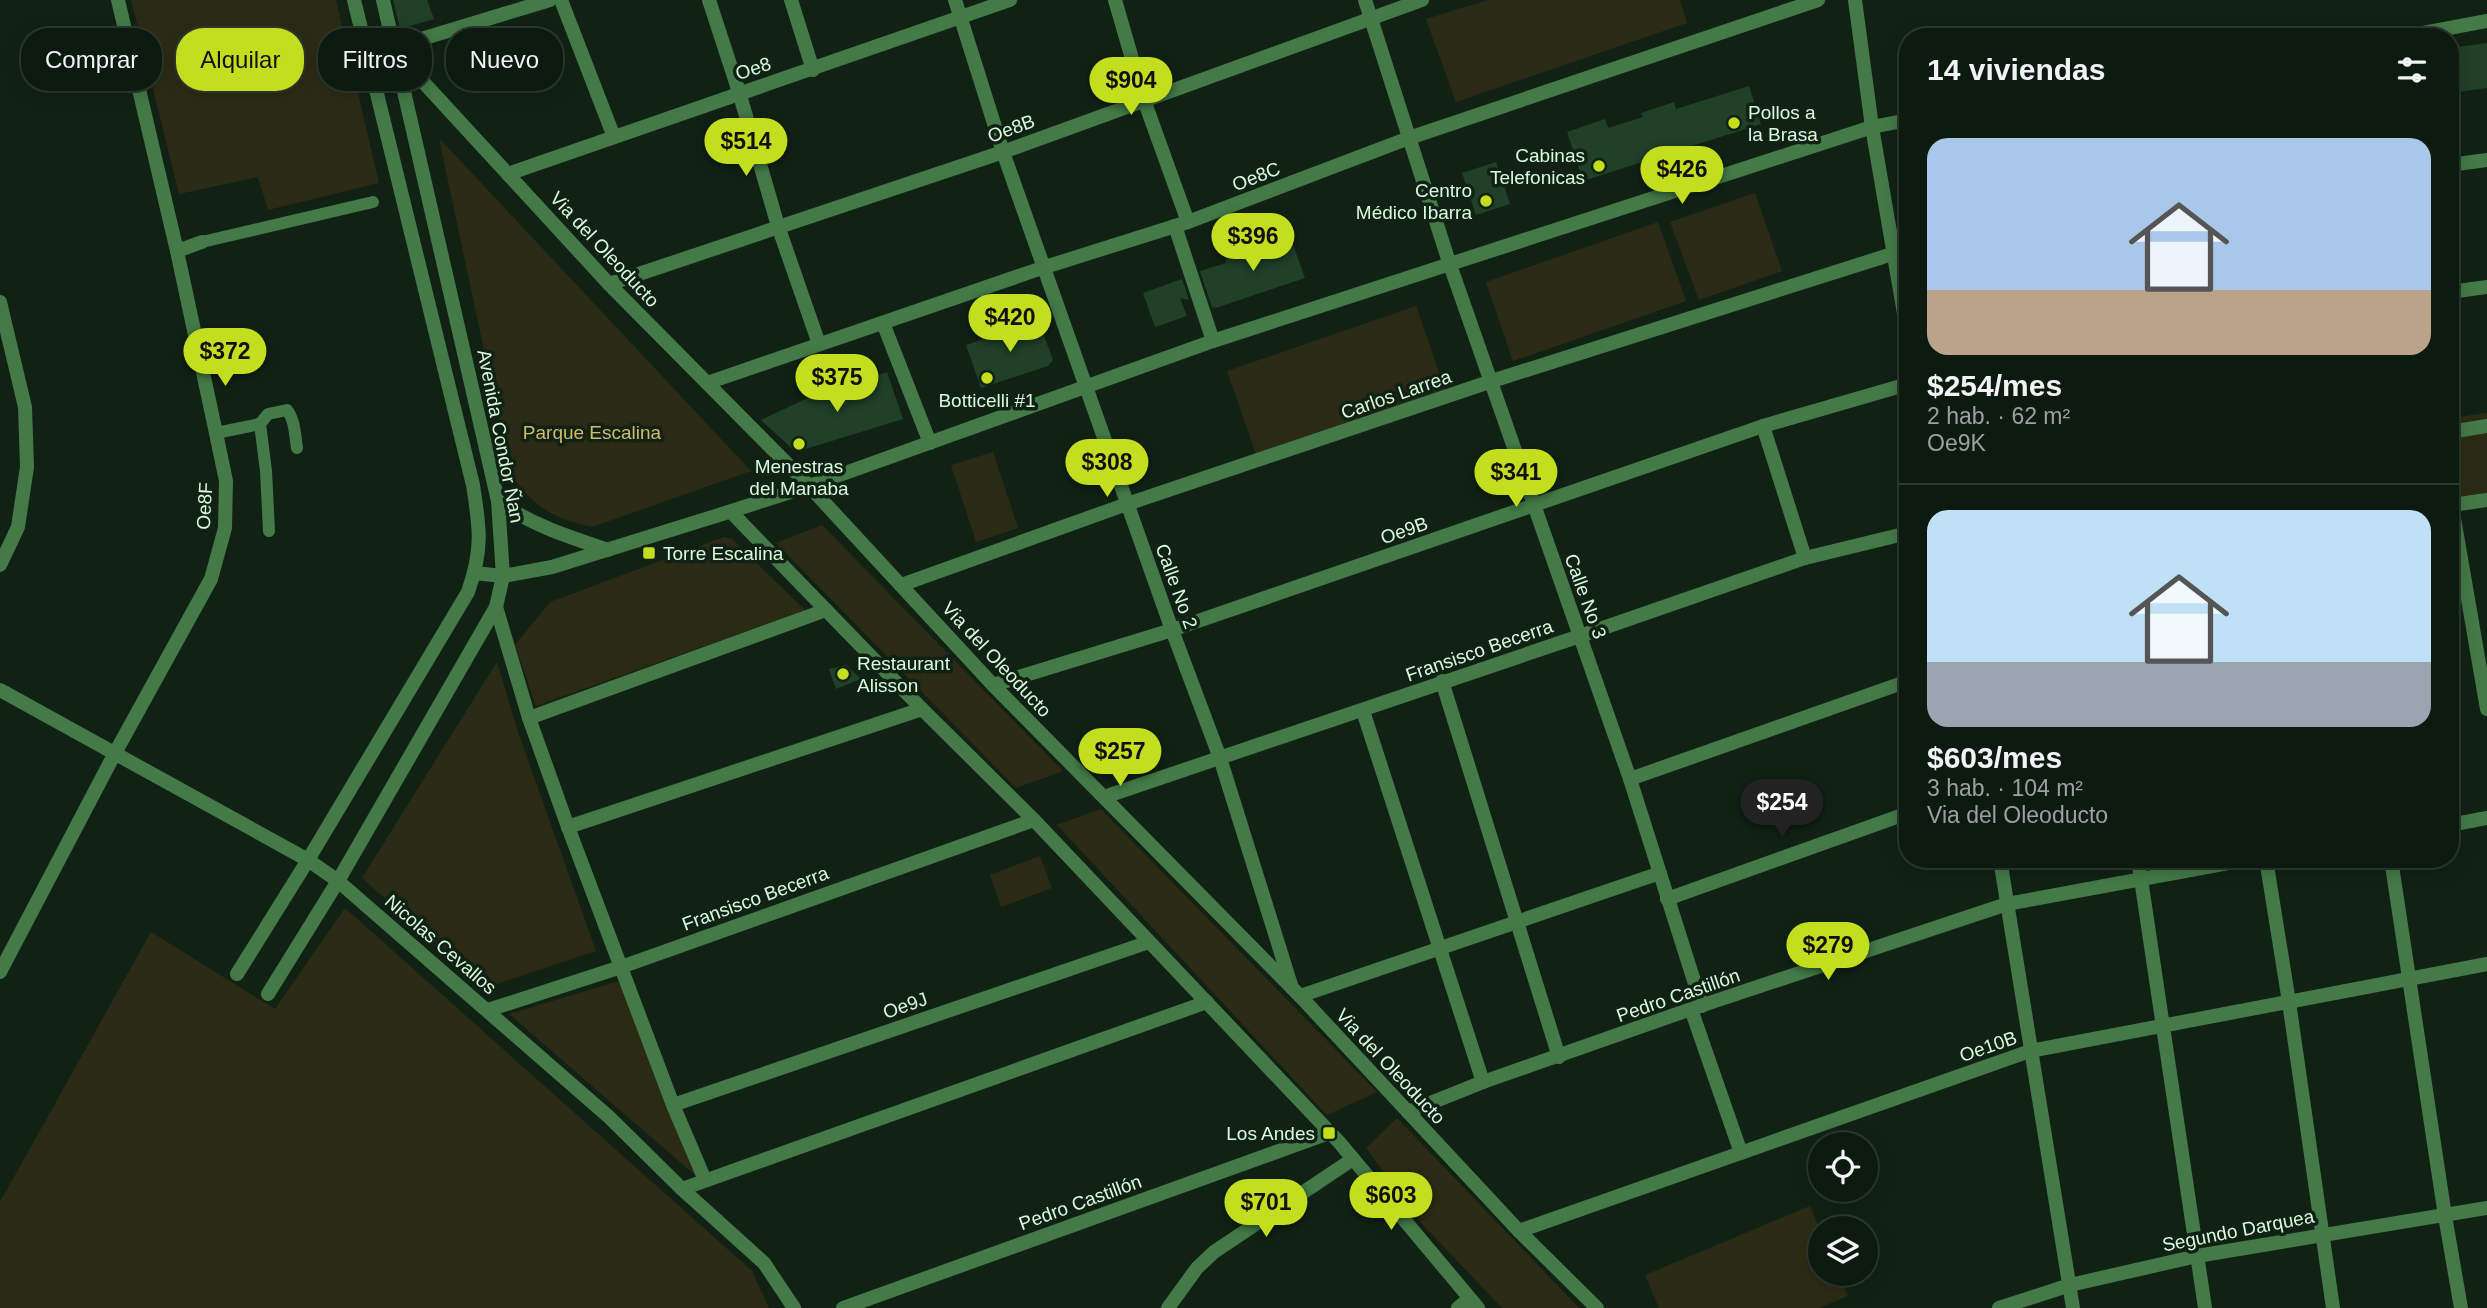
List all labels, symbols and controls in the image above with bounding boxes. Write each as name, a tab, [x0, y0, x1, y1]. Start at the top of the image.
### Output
chip: Comprar	[21, 28, 162, 91]
chip: Alquilar	[176, 28, 304, 91]
chip: Filtros	[318, 28, 432, 91]
chip: Nuevo	[446, 28, 563, 91]
icon: filters	[2393, 51, 2431, 89]
street label: Oe8	[733, 53, 773, 84]
text: 14 viviendas	[1927, 53, 2105, 86]
pin: $904	[1090, 58, 1172, 117]
text: $904	[1105, 67, 1157, 93]
place label: Pollos a la Brasa	[1748, 102, 1818, 145]
street label: Oe8B	[985, 110, 1038, 147]
marker: Pollos a la Brasa	[1726, 115, 1742, 131]
pin: $514	[705, 118, 787, 178]
text: $514	[720, 128, 772, 154]
place label: Cabinas Telefonicas	[1490, 145, 1585, 188]
pin: $426	[1641, 146, 1723, 206]
text: $426	[1656, 156, 1708, 182]
street label: Oe8C	[1229, 158, 1283, 195]
marker: Cabinas Telefonicas	[1591, 158, 1607, 174]
place label: Centro Médico Ibarra	[1356, 180, 1472, 223]
icon: home	[2116, 184, 2242, 310]
street label: Via del Oleoducto	[546, 187, 663, 311]
marker: Centro Médico Ibarra	[1478, 193, 1494, 209]
pin: $396	[1212, 214, 1294, 273]
text: $396	[1227, 223, 1279, 249]
pin: $420	[969, 294, 1051, 354]
text: $420	[984, 304, 1036, 330]
pin: $372	[184, 328, 266, 388]
text: $372	[199, 338, 251, 364]
street label: Avenida Condor Ñan	[473, 348, 528, 525]
pin: $375	[796, 354, 878, 414]
text: $375	[811, 364, 863, 390]
street label: Carlos Larrea	[1338, 366, 1454, 423]
text: $254/mes	[1927, 369, 2062, 402]
marker: Botticelli #1	[979, 370, 995, 386]
place label: Botticelli #1	[938, 390, 1036, 411]
text: 2 hab. · 62 m²	[1927, 403, 2070, 429]
park label: Parque Escalina	[523, 422, 662, 443]
text: Oe9K	[1927, 430, 1986, 456]
marker: Menestras del Manaba	[791, 436, 807, 452]
pin: $308	[1066, 440, 1148, 499]
text: $308	[1081, 449, 1133, 475]
pin: $341	[1475, 449, 1557, 509]
place label: Menestras del Manaba	[749, 456, 849, 499]
text: $341	[1490, 459, 1542, 485]
street label: Oe8F	[193, 482, 216, 530]
street label: Oe9B	[1378, 513, 1431, 548]
street label: Calle No 2	[1151, 541, 1202, 631]
place label: Torre Escalina	[663, 543, 784, 564]
marker: Torre Escalina	[641, 545, 657, 561]
street label: Calle No 3	[1560, 551, 1611, 641]
icon: home	[2116, 556, 2242, 682]
street label: Via del Oleoducto	[938, 597, 1055, 721]
street label: Fransisco Becerra	[1403, 615, 1556, 685]
place label: Restaurant Alisson	[857, 653, 951, 696]
marker: Restaurant Alisson	[835, 666, 851, 682]
pin: $257	[1079, 728, 1161, 788]
text: $257	[1094, 738, 1146, 764]
text: $603/mes	[1927, 741, 2062, 774]
text: 3 hab. · 104 m²	[1927, 775, 2083, 801]
pin: $254	[1741, 780, 1823, 839]
text: $254	[1756, 789, 1808, 815]
text: Via del Oleoducto	[1927, 802, 2108, 828]
street label: Fransisco Becerra	[679, 862, 832, 935]
street label: Nicolas Cevallos	[381, 890, 501, 998]
pin: $279	[1787, 922, 1869, 982]
text: $279	[1802, 932, 1854, 958]
street label: Pedro Castillón	[1614, 965, 1742, 1026]
street label: Oe9J	[880, 988, 930, 1023]
street label: Via del Oleoducto	[1332, 1004, 1449, 1128]
street label: Oe10B	[1957, 1027, 2020, 1066]
place label: Los Andes	[1226, 1123, 1315, 1144]
marker: Los Andes	[1321, 1125, 1337, 1141]
map controls	[1808, 1132, 1878, 1286]
button: locate	[1808, 1132, 1878, 1202]
street label: Pedro Castillón	[1016, 1171, 1144, 1234]
pin: $603	[1350, 1172, 1432, 1232]
pin: $701	[1225, 1180, 1307, 1239]
text: $603	[1365, 1182, 1417, 1208]
text: $701	[1240, 1189, 1292, 1215]
street label: Segundo Darquea	[2160, 1205, 2316, 1256]
button: layers	[1808, 1216, 1878, 1286]

